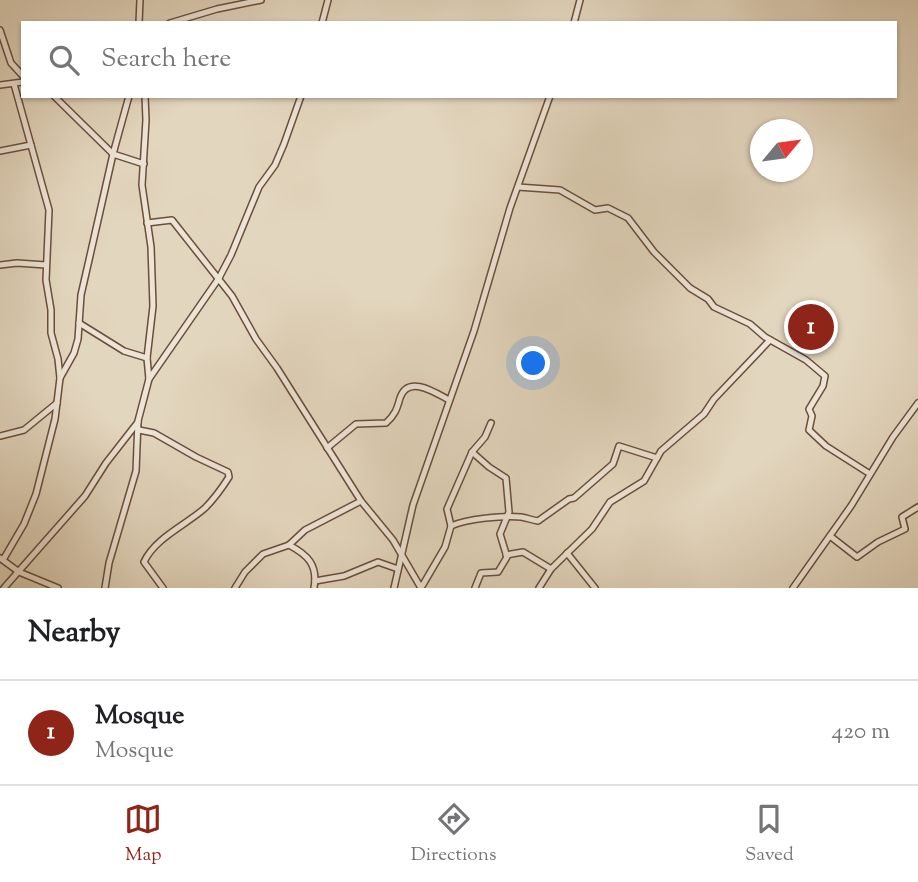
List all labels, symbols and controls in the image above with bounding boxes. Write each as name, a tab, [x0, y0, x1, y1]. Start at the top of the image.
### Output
search box	[21, 21, 897, 98]
icon: search	[45, 41, 83, 79]
text: Search here	[101, 41, 231, 78]
north arrow	[750, 119, 813, 182]
pin: 1	[788, 301, 834, 353]
your location	[516, 346, 550, 380]
text: Nearby	[28, 612, 120, 655]
text: Mosque	[95, 698, 184, 735]
text: 1	[47, 716, 55, 749]
text: 420 m	[832, 716, 890, 749]
text: Mosque	[95, 735, 174, 768]
tab: Map	[124, 800, 162, 869]
tab: Directions	[411, 800, 496, 869]
tab: Saved	[745, 800, 794, 869]

